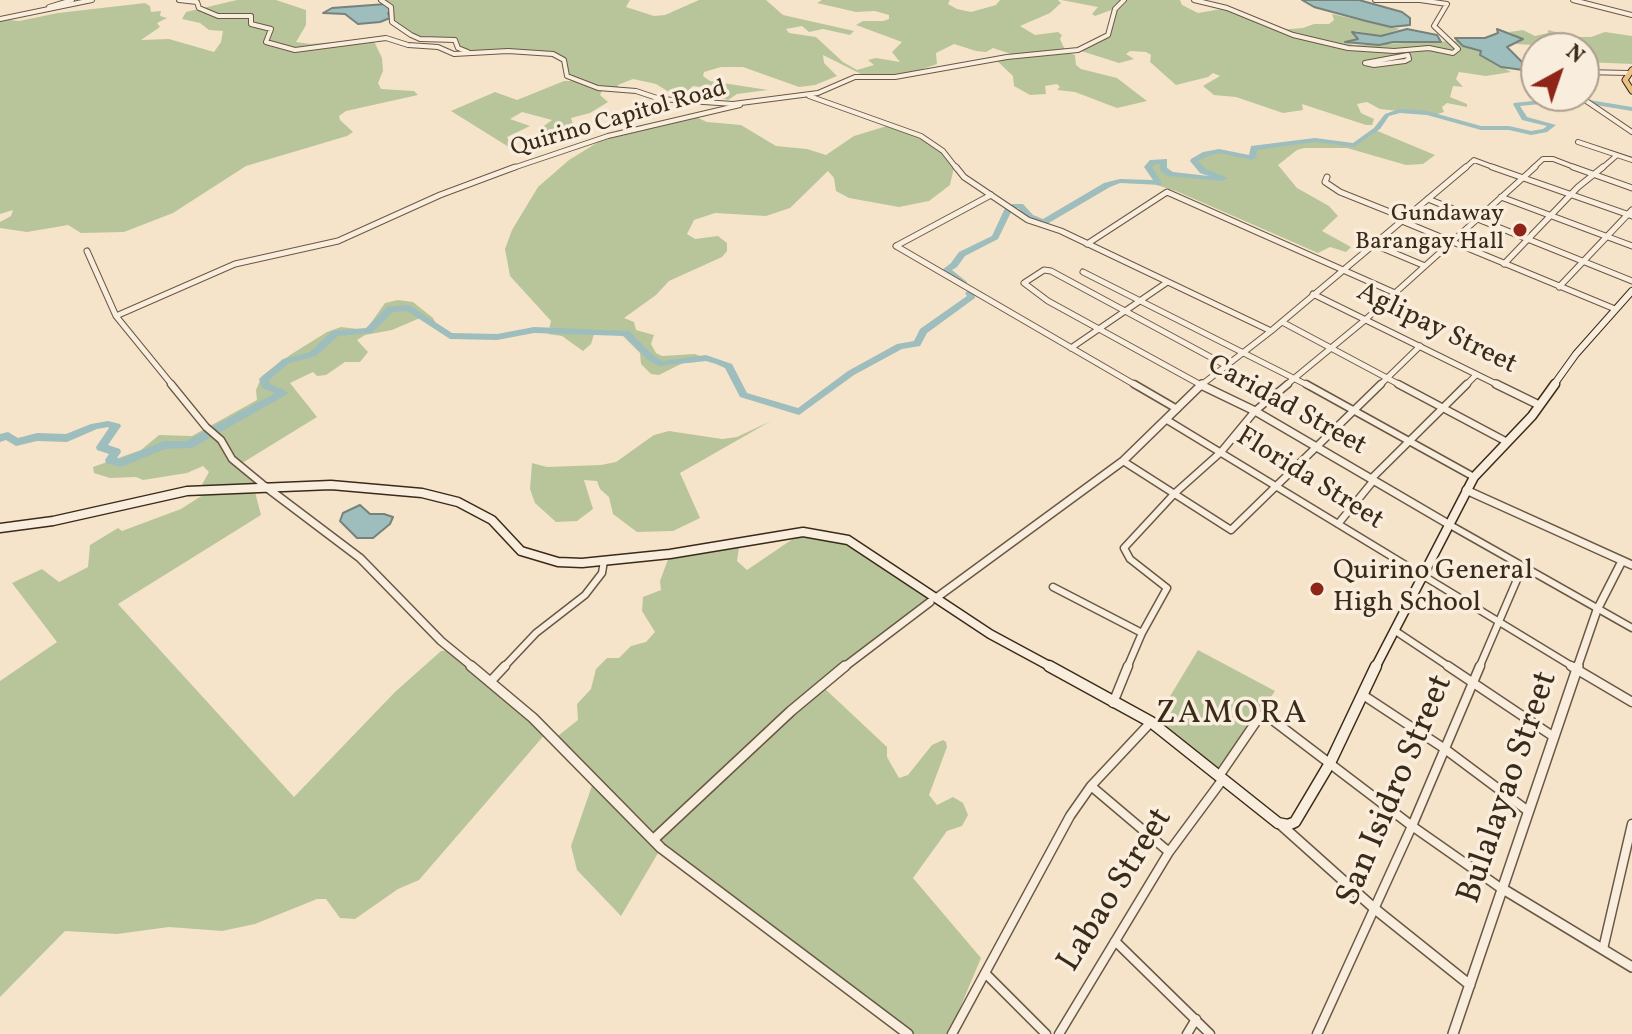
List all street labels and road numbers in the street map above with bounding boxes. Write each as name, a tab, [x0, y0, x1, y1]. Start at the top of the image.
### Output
street label: Quirino Capitol Road	[508, 75, 730, 165]
street label: Aglipay Street	[1350, 277, 1522, 383]
street label: Caridad Street	[1200, 349, 1372, 465]
street label: Florida Street	[1229, 421, 1389, 539]
street label: Bulalayao Street	[1451, 667, 1569, 909]
street label: San Isidro Street	[1330, 669, 1464, 913]
street label: Labao Street	[1051, 802, 1183, 980]

